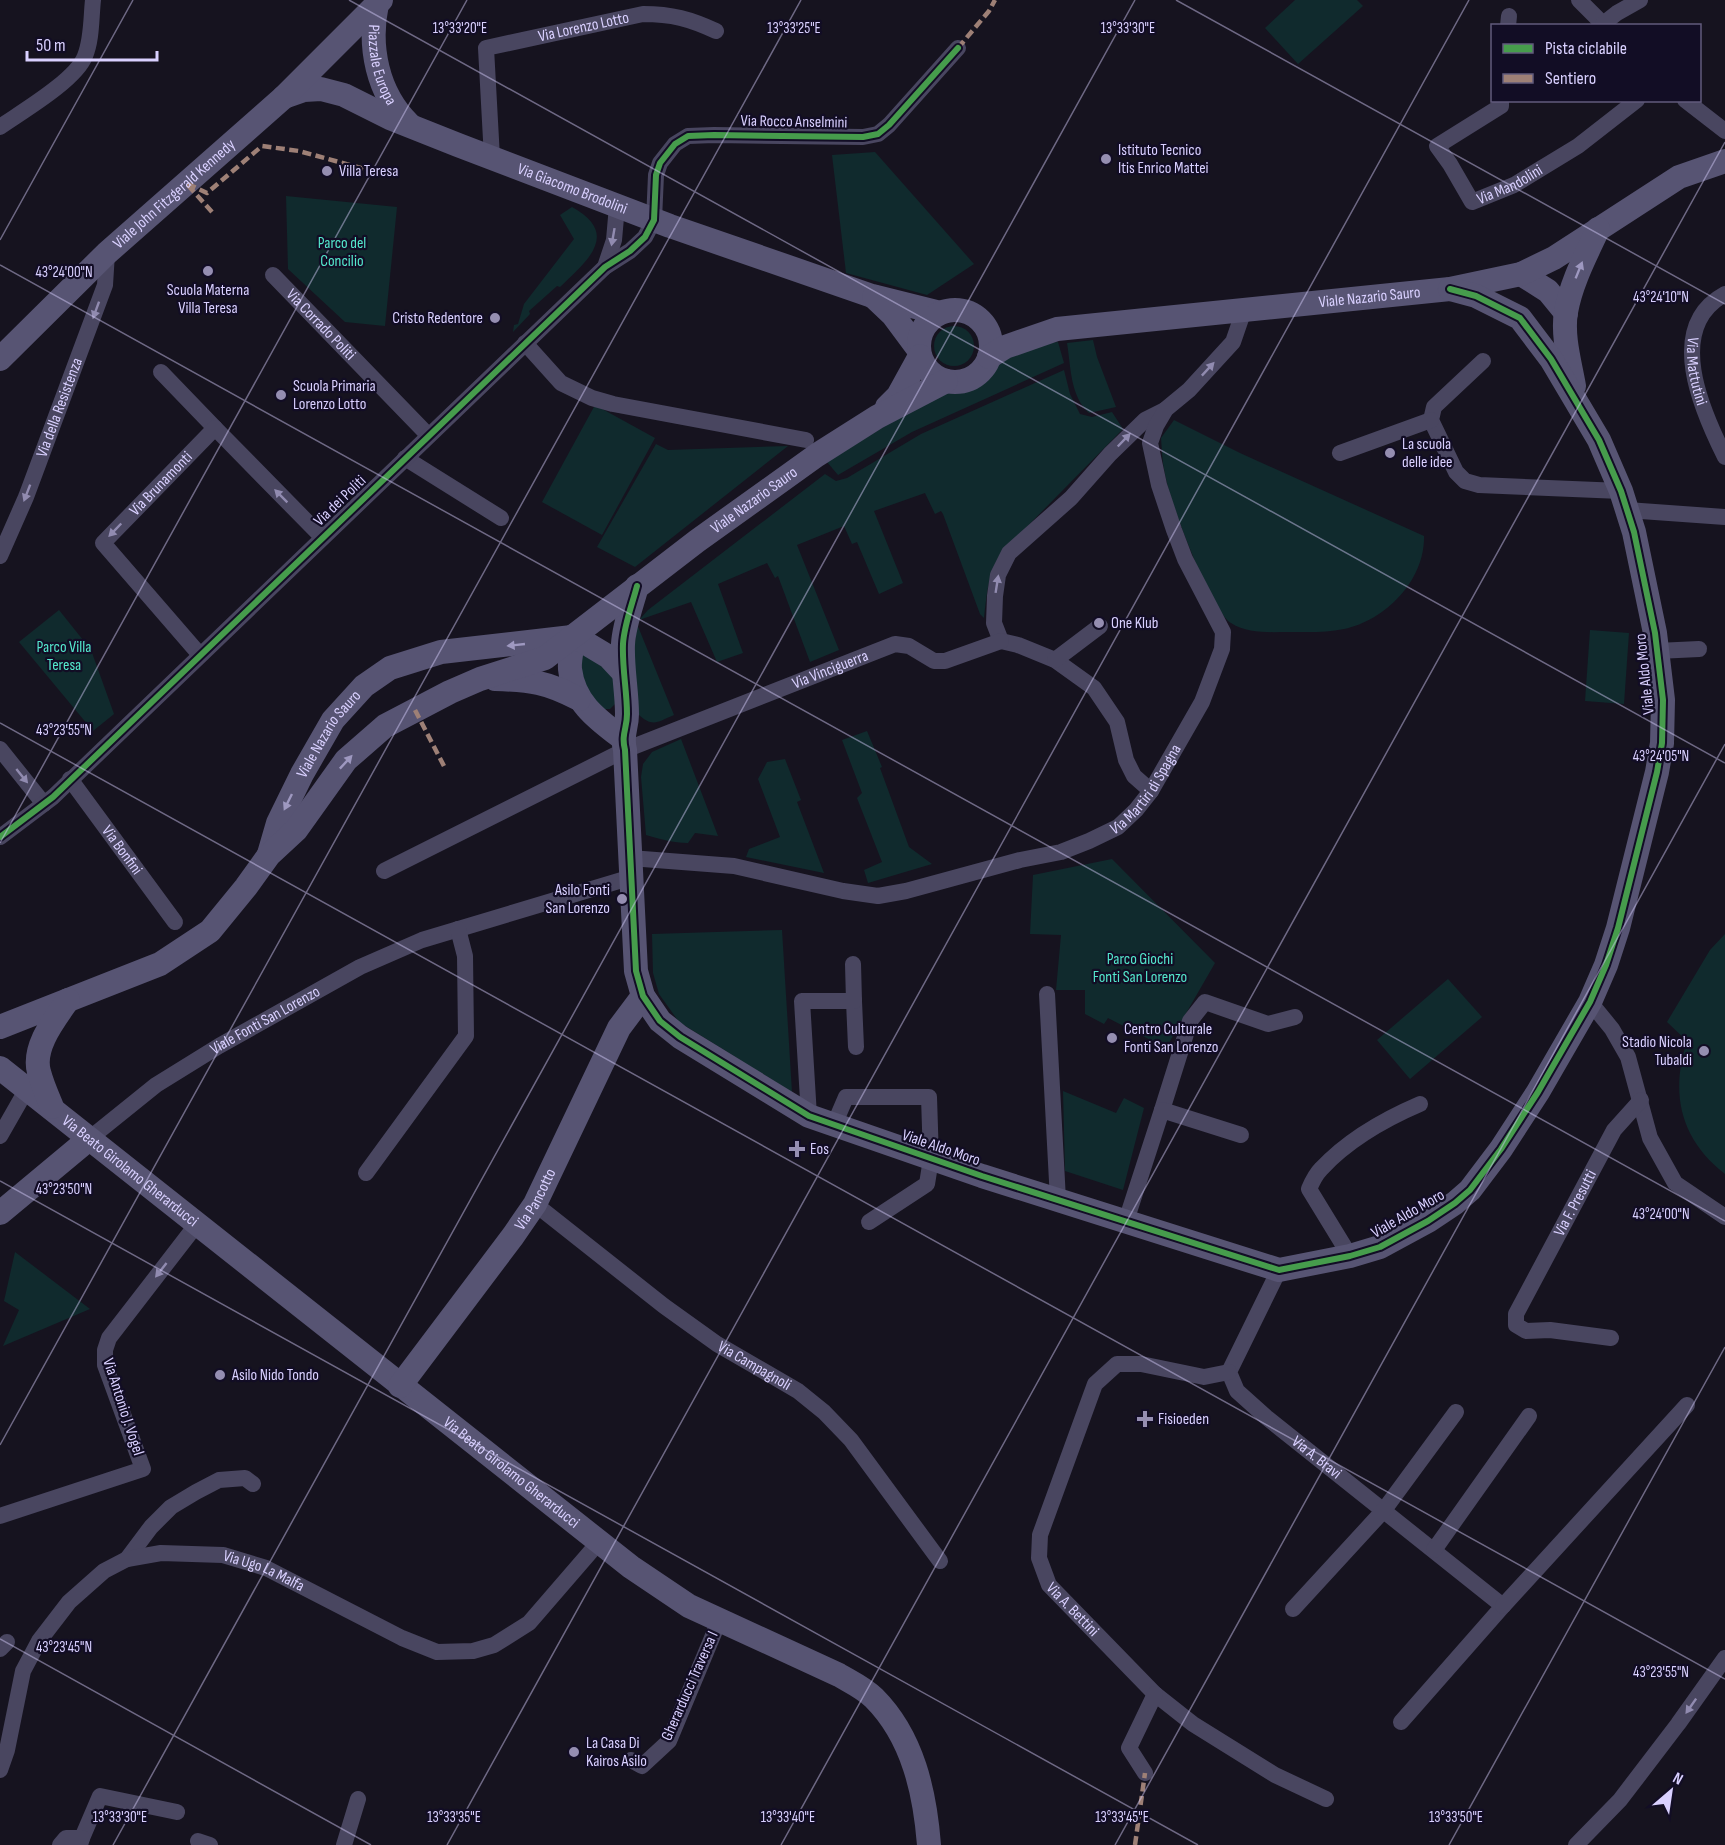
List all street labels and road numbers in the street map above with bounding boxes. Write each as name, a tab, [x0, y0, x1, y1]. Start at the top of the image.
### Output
street label: Via Lorenzo Lotto	[536, 8, 631, 46]
street label: Piazzale Europa	[364, 24, 401, 109]
street label: Via Rocco Anselmini	[740, 112, 848, 132]
street label: Viale John Fitzgerald Kennedy	[109, 135, 239, 253]
street label: Via Giacomo Brodolini	[515, 159, 630, 218]
street label: Via Mandolini	[1474, 160, 1546, 209]
street label: Viale Nazario Sauro	[1318, 283, 1421, 312]
street label: Via Corrado Politi	[282, 285, 360, 364]
street label: Via Mattutini	[1682, 336, 1711, 408]
street label: Via della Resistenza	[32, 355, 87, 460]
street label: Via Brunamonti	[125, 448, 196, 520]
street label: Viale Nazario Sauro	[707, 463, 801, 538]
street label: Via dei Politi	[310, 472, 370, 530]
street label: Viale Aldo Moro	[1631, 633, 1659, 715]
street label: Via Vinciguerra	[789, 646, 871, 693]
street label: Viale Nazario Sauro	[292, 686, 365, 781]
street label: Via Martiri di Spagna	[1107, 741, 1185, 839]
street label: Via Bonfini	[98, 822, 146, 878]
street label: Viale Fonti San Lorenzo	[207, 982, 323, 1059]
street label: Via Beato Girolamo Gherarducci	[58, 1111, 202, 1231]
street label: Viale Aldo Moro	[899, 1126, 983, 1170]
street label: Via Pancotto	[510, 1165, 560, 1234]
street label: Via F. Presutti	[1550, 1167, 1600, 1239]
street label: Viale Aldo Moro	[1368, 1185, 1448, 1243]
street label: Via Campagnoli	[714, 1337, 795, 1395]
street label: Via Antonio J. Vogel	[98, 1356, 148, 1458]
street label: Via Beato Girolamo Gherarducci	[439, 1413, 583, 1532]
street label: Via A. Bravi	[1288, 1432, 1345, 1483]
street label: Via Ugo La Malfa	[221, 1546, 308, 1596]
street label: Via A. Bettini	[1042, 1578, 1103, 1640]
street label: Gherarducci Traversa I	[657, 1628, 723, 1744]

